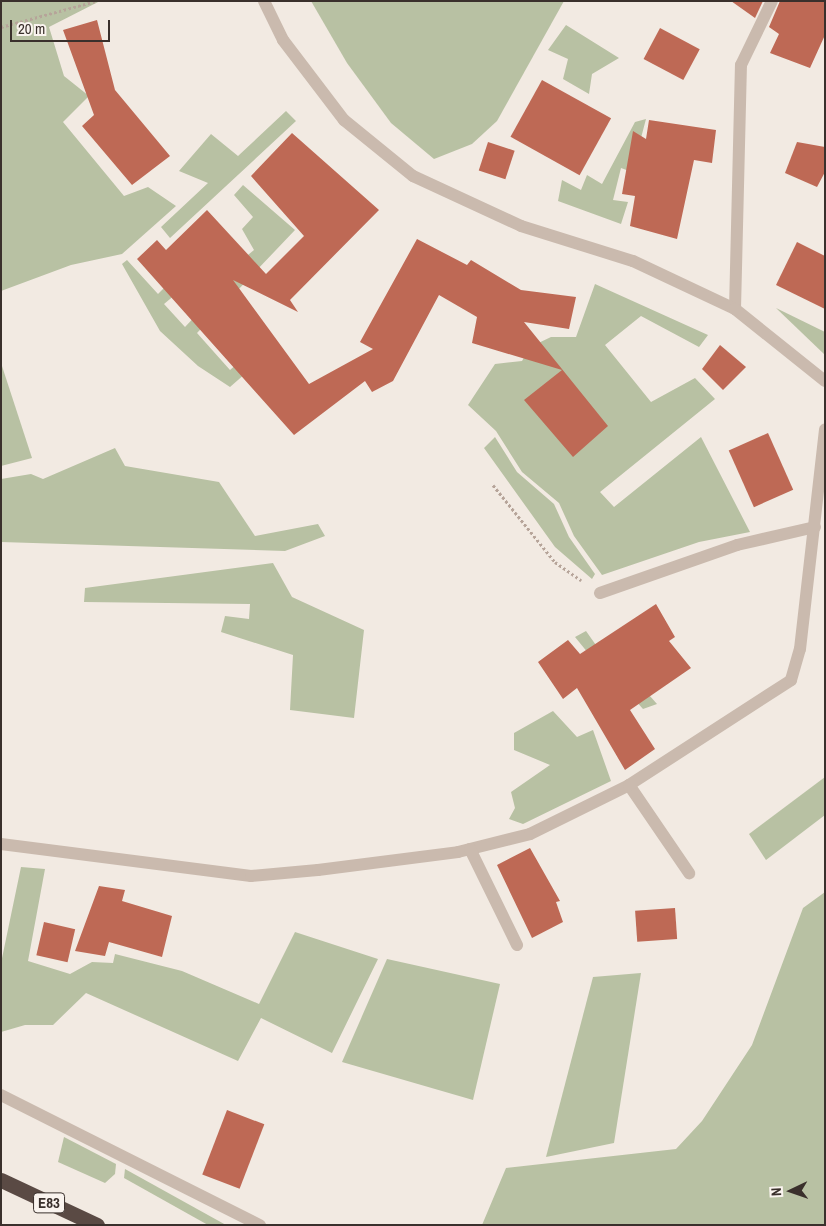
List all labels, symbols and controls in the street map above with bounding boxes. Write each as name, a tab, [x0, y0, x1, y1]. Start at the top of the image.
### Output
scale bar	[12, 10, 112, 42]
text: 20 m	[18, 18, 45, 39]
north arrow	[766, 1166, 816, 1216]
text: N	[767, 1187, 785, 1196]
road number: E83	[33, 1190, 65, 1216]

